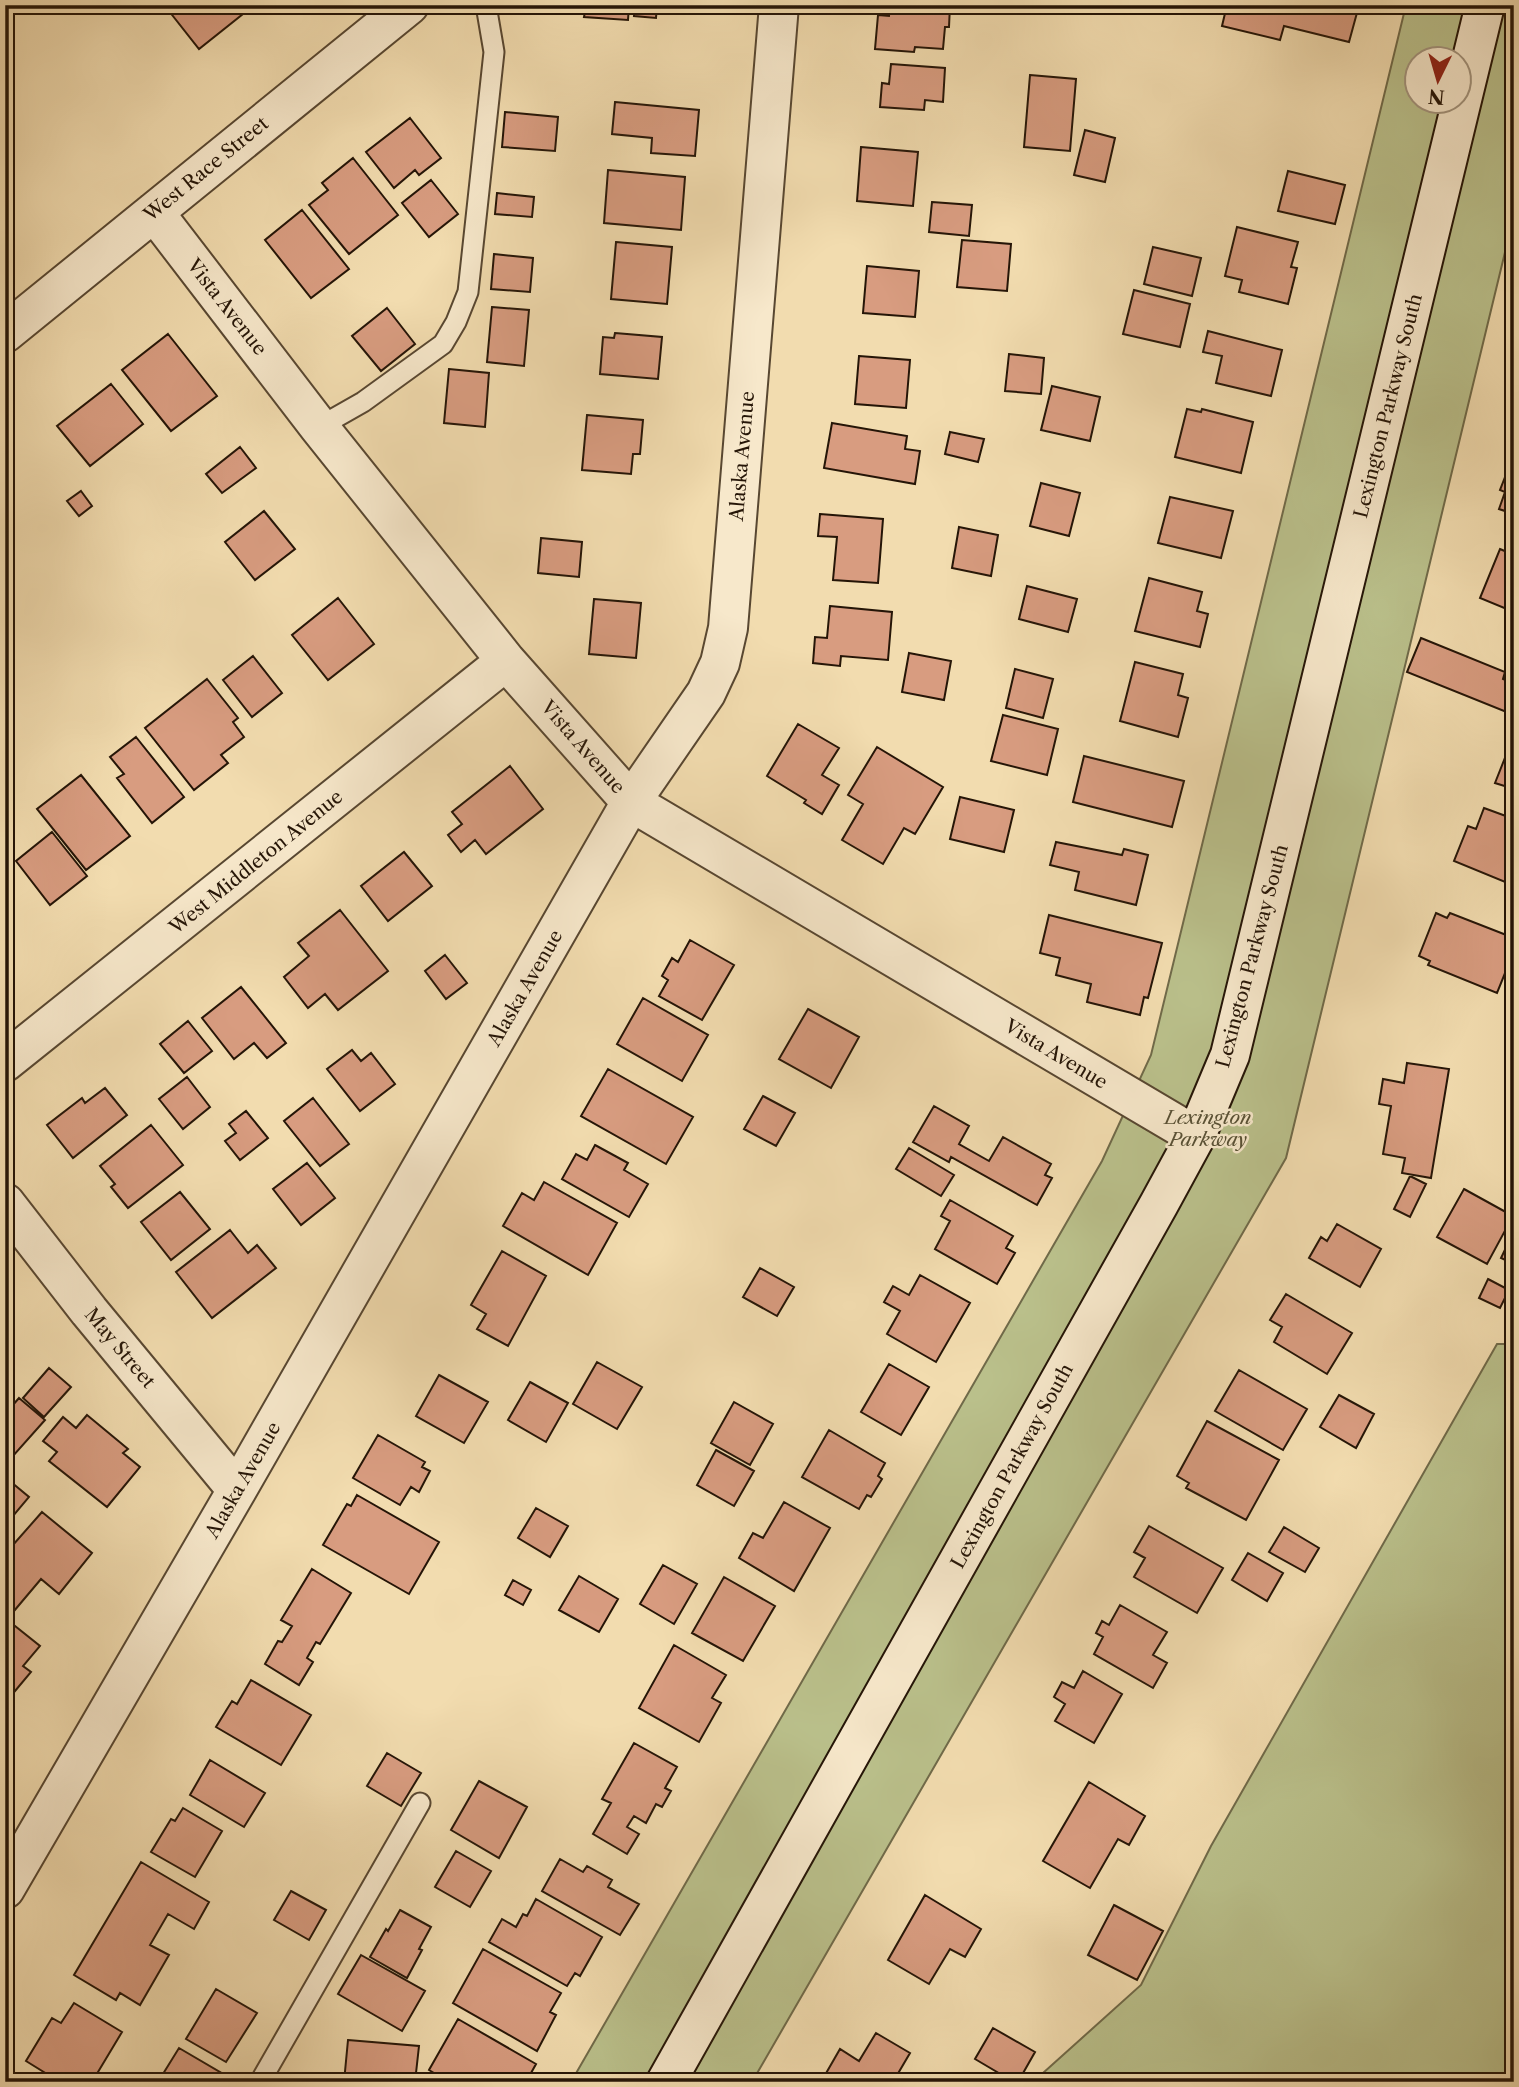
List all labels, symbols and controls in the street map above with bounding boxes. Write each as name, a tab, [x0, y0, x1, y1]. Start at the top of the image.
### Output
north arrow	[1404, 46, 1474, 116]
text: N	[1427, 84, 1446, 109]
street label: West Race Street	[138, 112, 273, 227]
street label: Vista Avenue	[182, 253, 272, 360]
street label: Lexington Parkway South	[1349, 291, 1427, 521]
street label: Alaska Avenue	[725, 390, 759, 523]
street label: Vista Avenue	[536, 695, 630, 798]
street label: West Middleton Avenue	[164, 785, 347, 940]
street label: Lexington Parkway South	[1211, 842, 1293, 1070]
street label: Alaska Avenue	[482, 926, 568, 1051]
street label: Vista Avenue	[1000, 1014, 1112, 1094]
park label: Lexington Parkway	[1163, 1106, 1251, 1151]
street label: May Street	[80, 1303, 160, 1393]
street label: Lexington Parkway South	[946, 1360, 1078, 1572]
street label: Alaska Avenue	[200, 1418, 286, 1543]

